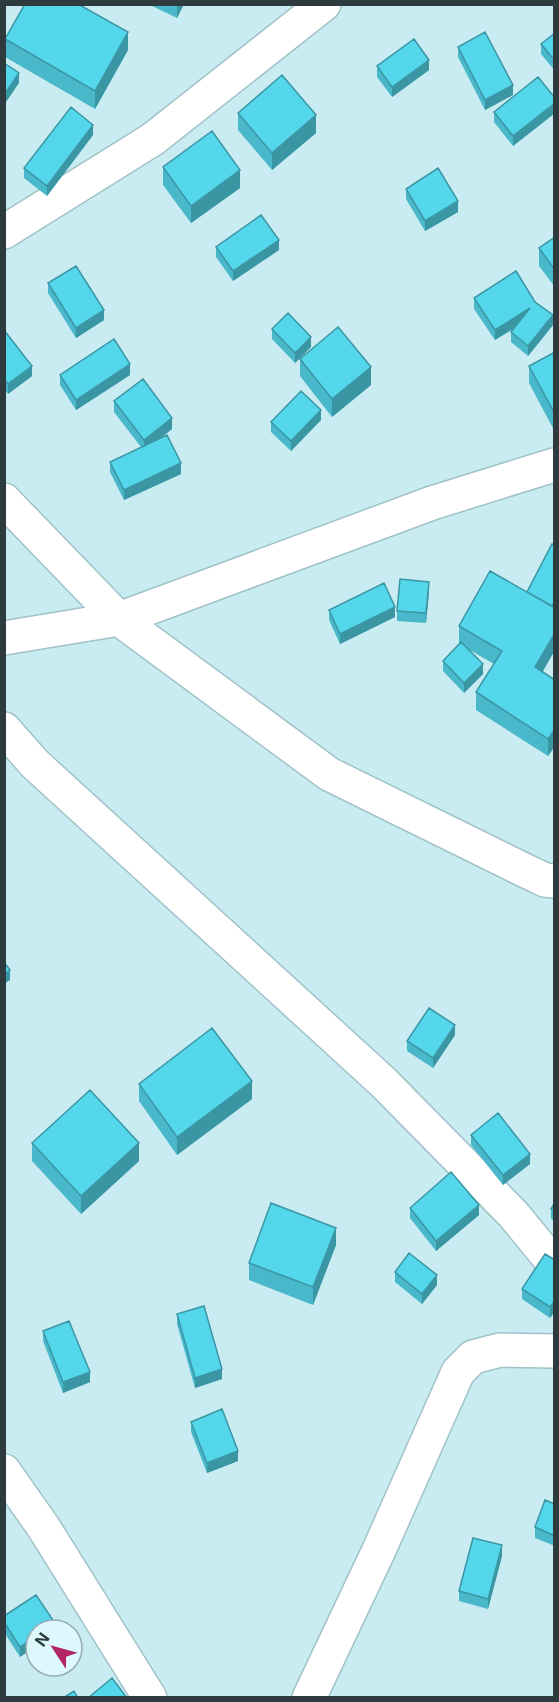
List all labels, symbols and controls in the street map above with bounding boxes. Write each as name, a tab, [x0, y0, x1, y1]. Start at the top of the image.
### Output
north arrow	[24, 1618, 84, 1678]
text: N	[30, 1628, 54, 1650]

